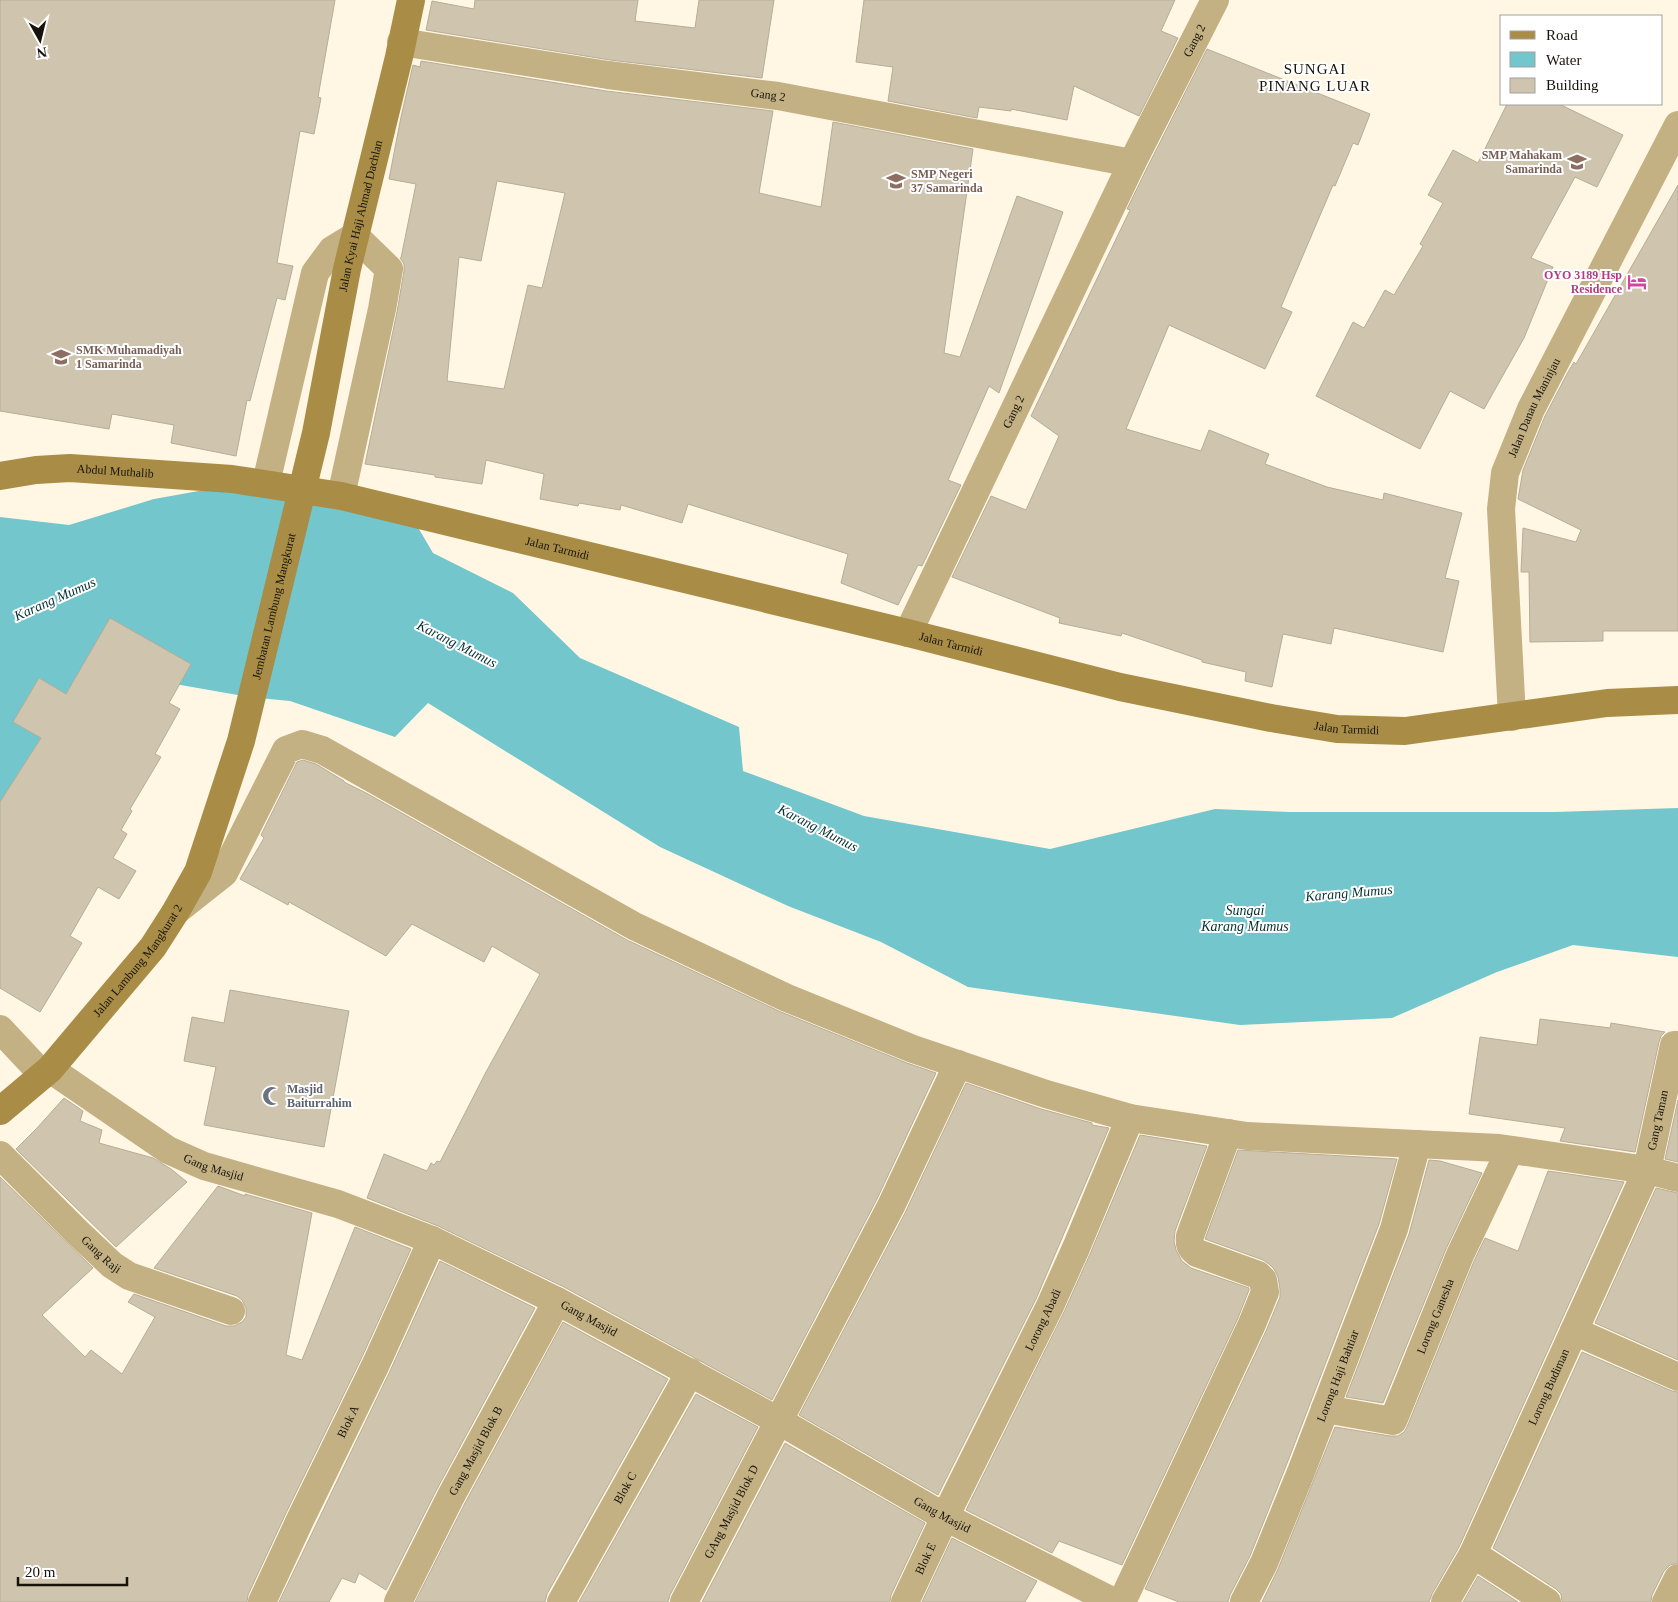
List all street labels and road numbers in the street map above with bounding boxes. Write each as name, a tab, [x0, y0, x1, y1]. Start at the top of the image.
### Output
street label: Gang 2	[1180, 22, 1209, 59]
street label: Gang 2	[750, 86, 787, 104]
street label: Jalan Kyai Haji Ahmad Dachlan	[336, 139, 385, 293]
street label: Jalan Danau Maninjau	[1505, 356, 1563, 459]
street label: Gang 2	[1000, 393, 1027, 431]
street label: Abdul Muthalib	[76, 461, 154, 481]
street label: Jembatan Lambung Mangkurat	[249, 531, 299, 681]
street label: Jalan Tarmidi	[524, 534, 592, 563]
street label: Jalan Tarmidi	[918, 629, 985, 659]
street label: Jalan Tarmidi	[1313, 718, 1380, 737]
street label: Jalan Lambung Mangkurat 2	[90, 902, 185, 1020]
street label: Gang Taman	[1644, 1089, 1671, 1152]
street label: Gang Masjid	[181, 1151, 245, 1184]
street label: Gang Raji	[78, 1233, 124, 1276]
street label: Lorong Ganesha	[1414, 1276, 1457, 1356]
street label: Lorong Abadi	[1022, 1286, 1064, 1353]
street label: Gang Masjid	[558, 1297, 620, 1339]
street label: Lorong Haji Bahtiar	[1314, 1328, 1362, 1424]
street label: Lorong Budiman	[1525, 1347, 1572, 1427]
street label: Blok A	[334, 1403, 362, 1440]
street label: Gang Masjid Blok B	[446, 1404, 506, 1498]
street label: GAng Masjid Blok D	[701, 1462, 762, 1561]
street label: Blok C	[611, 1469, 640, 1506]
street label: Gang Masjid	[911, 1493, 973, 1536]
street label: Blok E	[912, 1540, 939, 1577]

